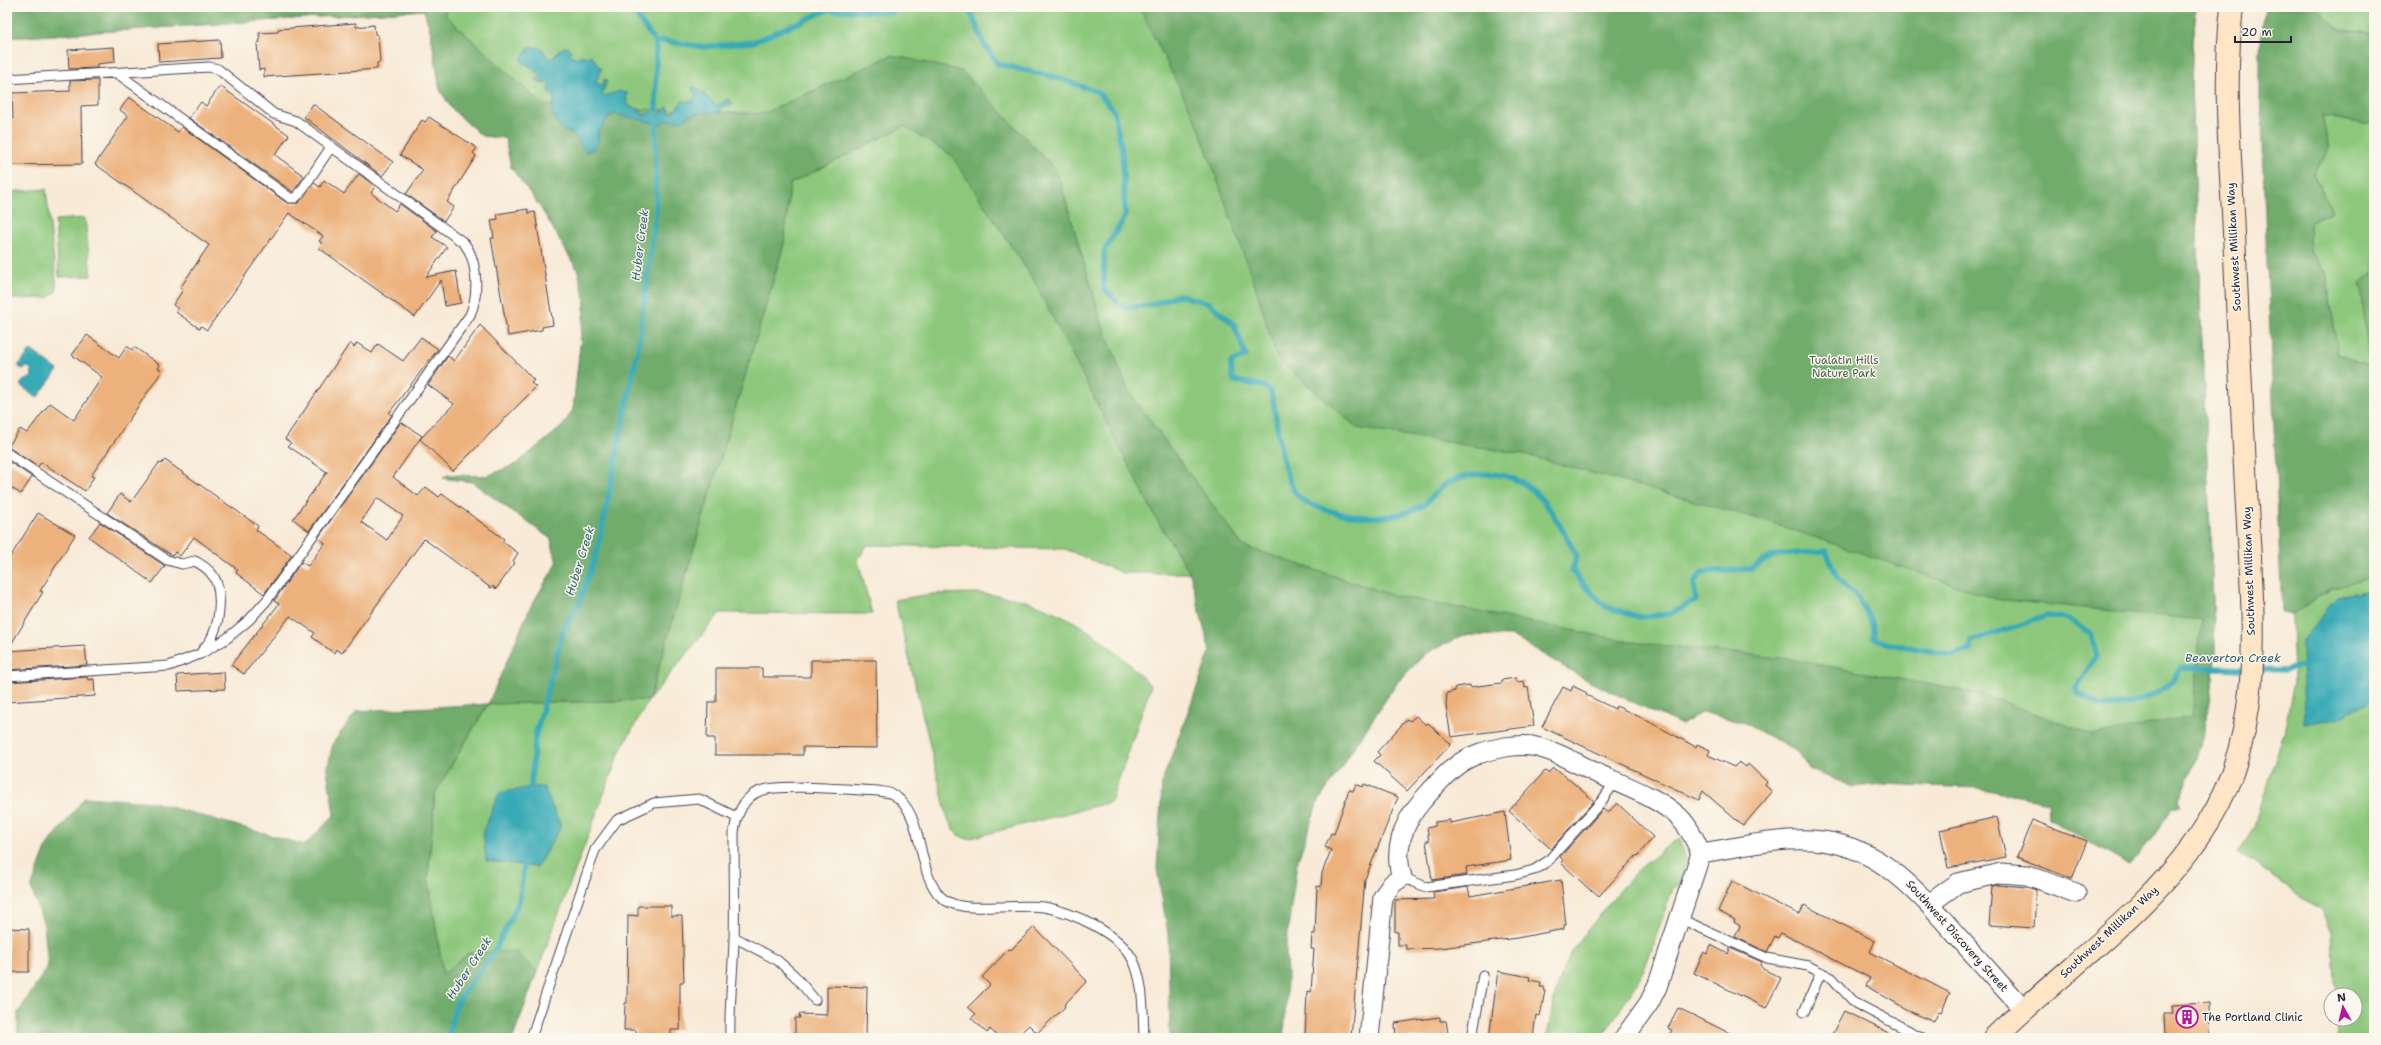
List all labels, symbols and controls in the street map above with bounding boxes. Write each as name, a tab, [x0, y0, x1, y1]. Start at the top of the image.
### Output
scale bar	[2235, 18, 2291, 44]
text: 20 m	[2241, 24, 2272, 40]
street label: Southwest Millikan Way	[2223, 182, 2245, 312]
water label: Huber Creek	[628, 208, 652, 282]
park label: Tualatin Hills Nature Park	[1809, 353, 1879, 381]
street label: Southwest Millikan Way	[2239, 506, 2259, 636]
water label: Huber Creek	[562, 524, 598, 598]
water label: Beaverton Creek	[2185, 650, 2281, 666]
street label: Southwest Discovery Street	[1903, 877, 2011, 995]
street label: Southwest Millikan Way	[2057, 883, 2161, 981]
water label: Huber Creek	[443, 933, 495, 1002]
north arrow	[2323, 987, 2363, 1027]
text: N	[2336, 990, 2347, 1006]
building icon: The Portland Clinic	[2174, 1004, 2200, 1030]
place label: The Portland Clinic	[2202, 1010, 2303, 1025]

